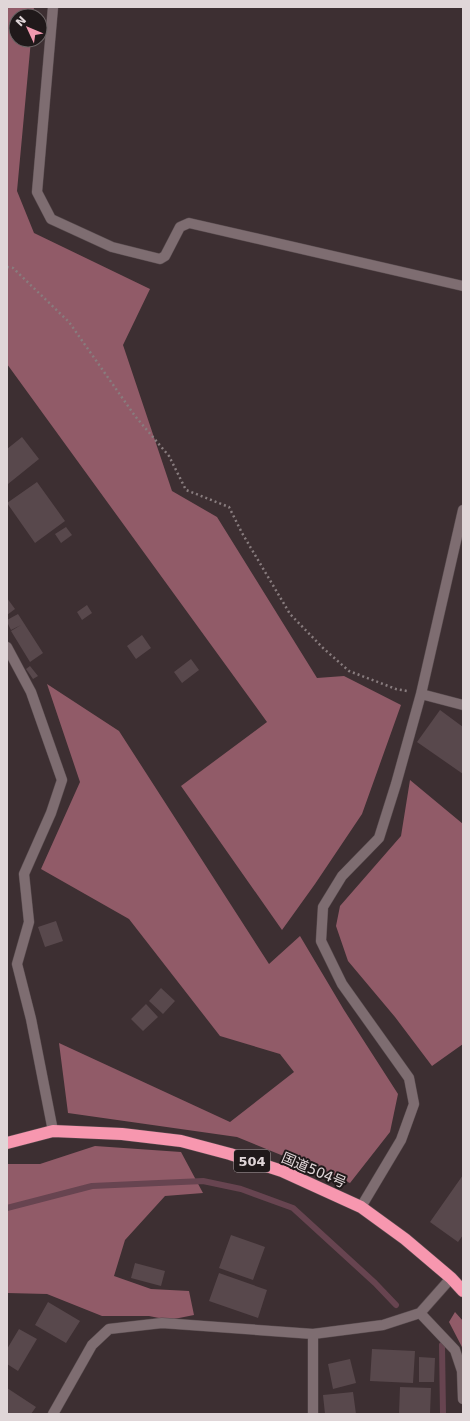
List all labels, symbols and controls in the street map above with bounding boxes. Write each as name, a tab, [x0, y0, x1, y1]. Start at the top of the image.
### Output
north arrow	[8, 8, 48, 48]
text: N	[13, 14, 29, 29]
street label: 国道504号	[279, 1149, 349, 1191]
road number: 504	[234, 1150, 270, 1172]

